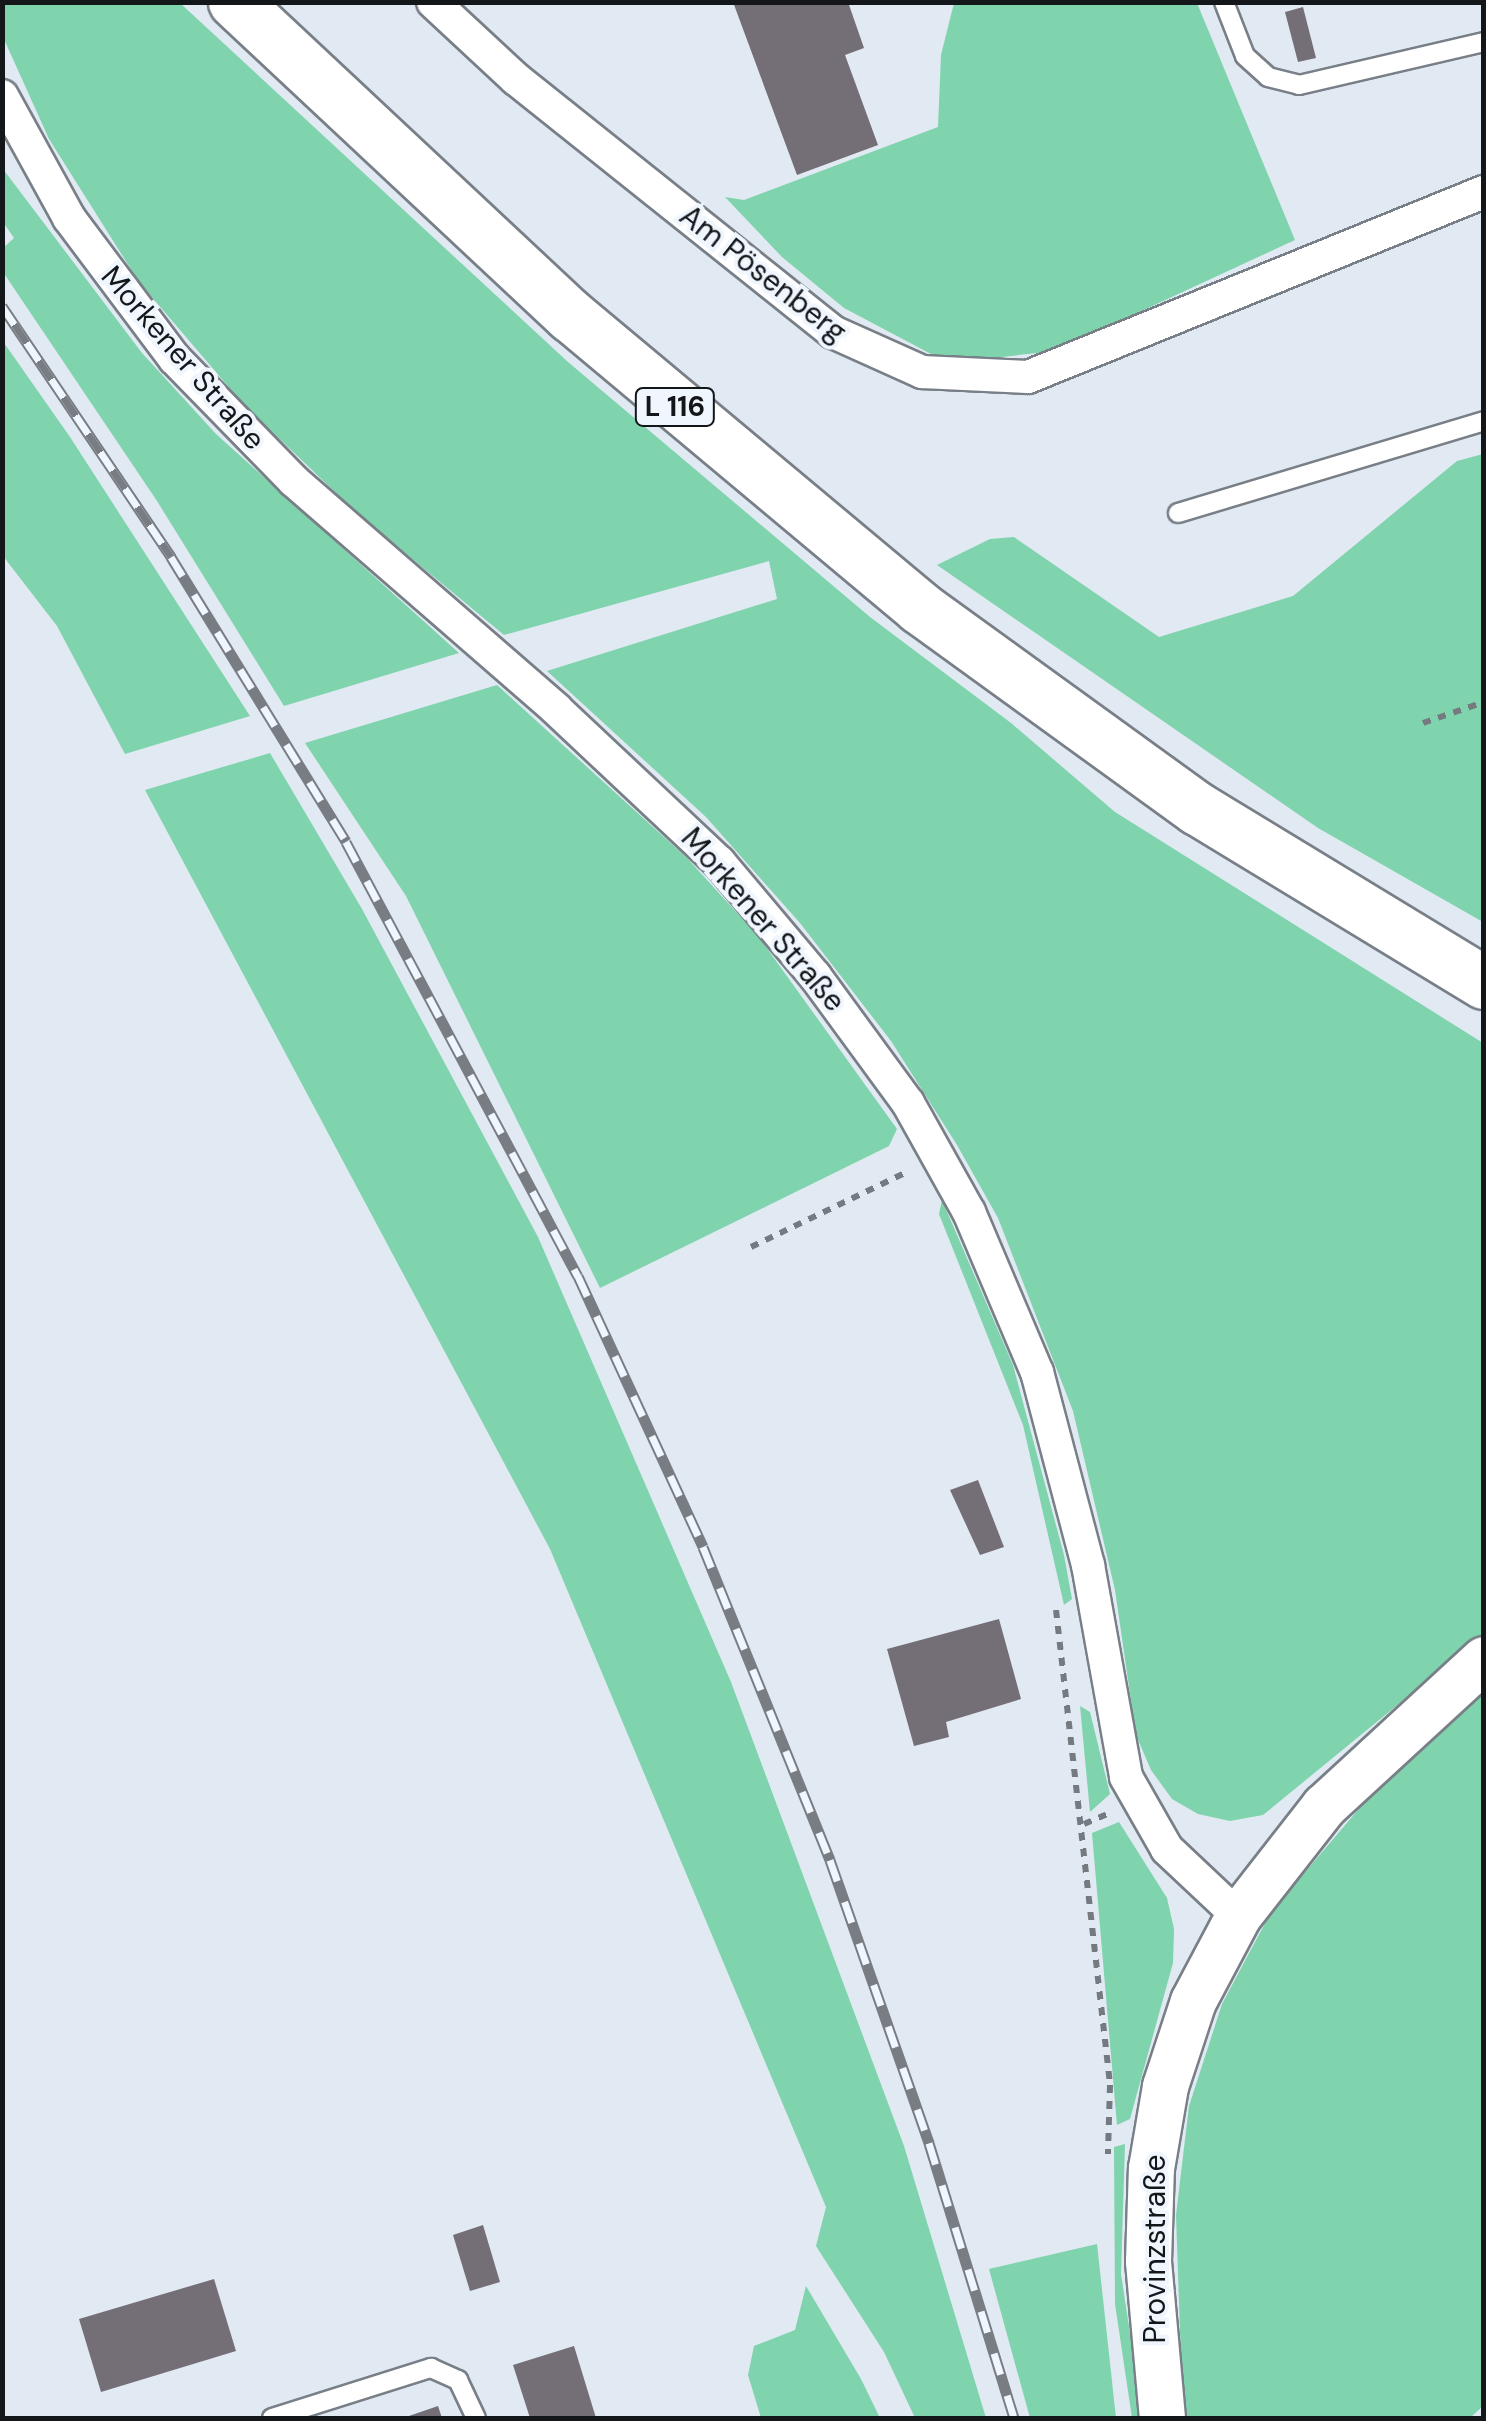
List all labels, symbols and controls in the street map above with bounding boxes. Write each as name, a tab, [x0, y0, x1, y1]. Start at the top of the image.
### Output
street label: Am Pösenberg	[672, 198, 854, 350]
street label: Morkener Straße	[93, 259, 273, 457]
road number: L 116	[632, 384, 718, 430]
street label: Morkener Straße	[673, 821, 853, 1019]
street label: Provinzstraße	[1137, 2155, 1173, 2343]

